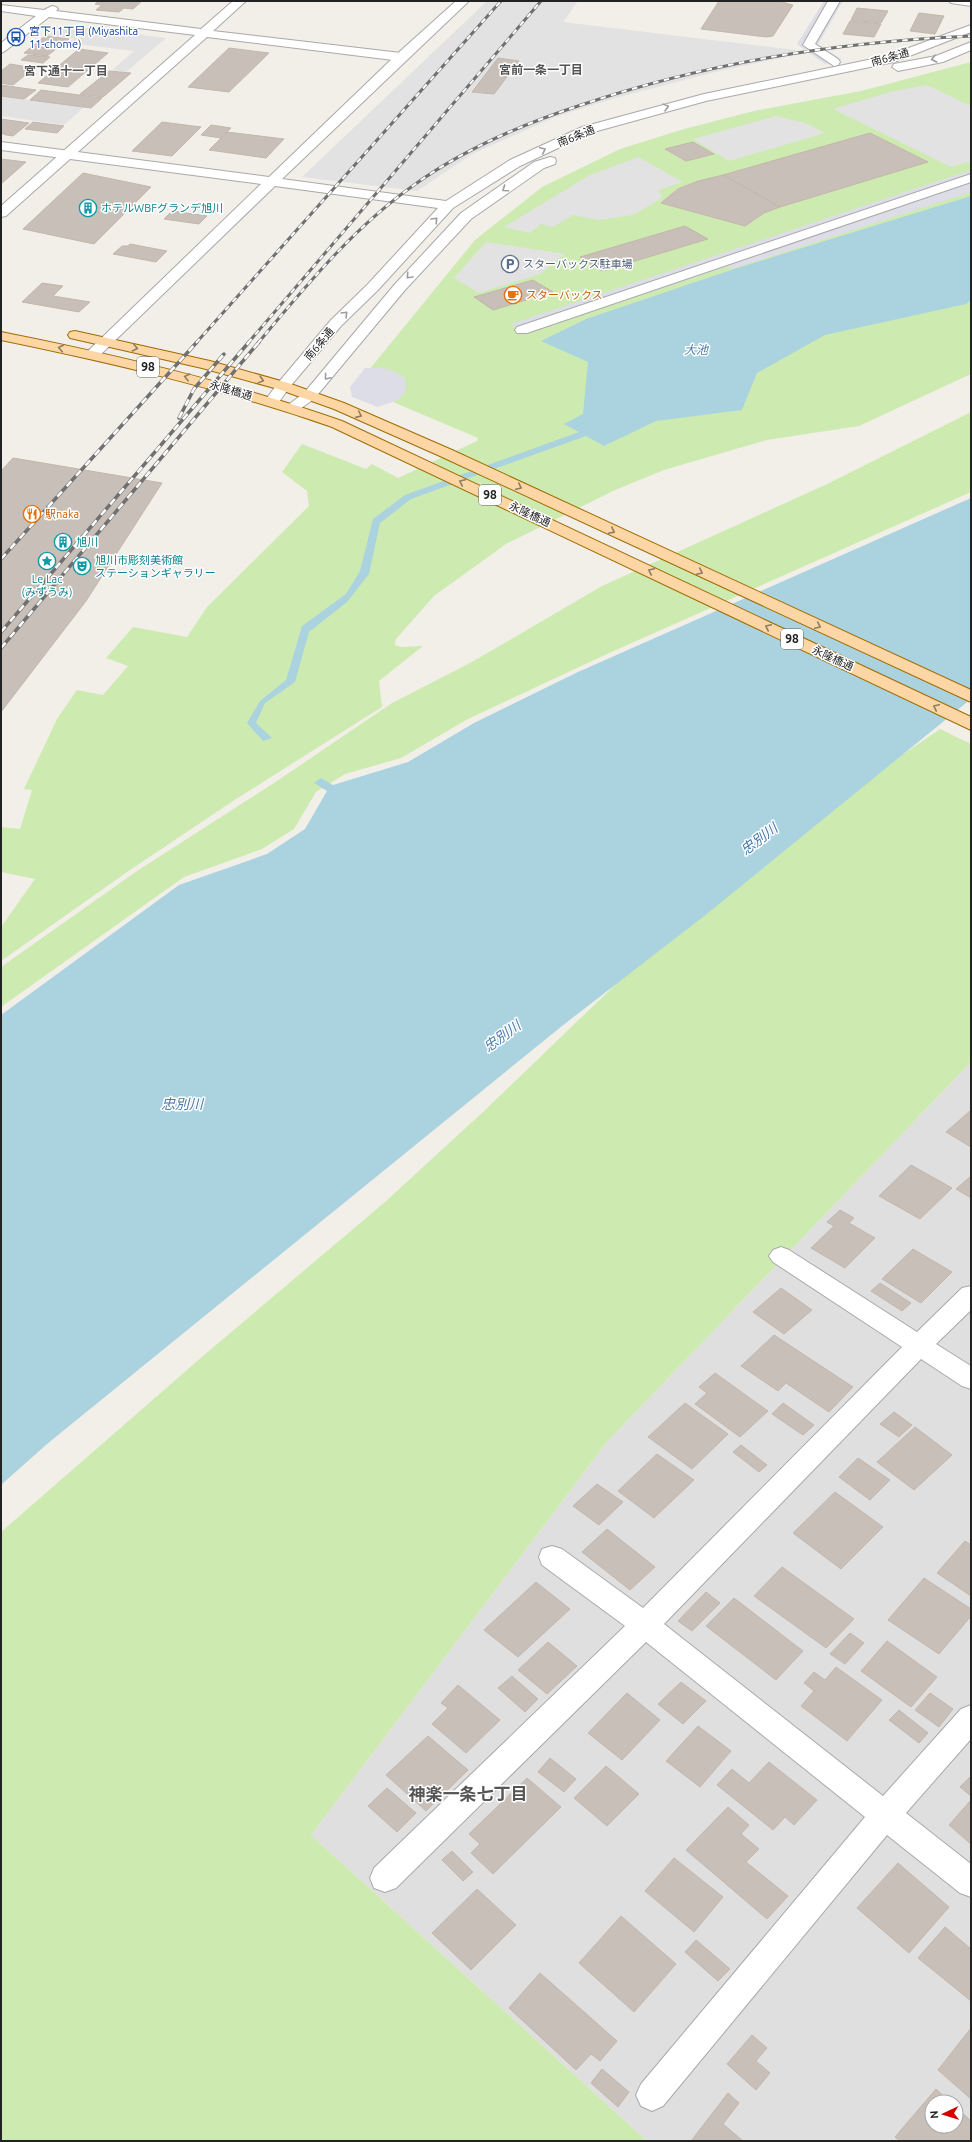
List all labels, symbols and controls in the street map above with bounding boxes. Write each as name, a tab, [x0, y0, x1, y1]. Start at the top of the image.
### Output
place label: 宮下11丁目 (Miyashita 11-chome)	[29, 25, 138, 51]
bus stop icon: 宮下11丁目 (Miyashita 11-chome)	[6, 27, 26, 47]
street label: 南6条通	[869, 46, 911, 68]
one-way arrow	[931, 55, 938, 63]
district label: 宮前一条一丁目	[499, 63, 583, 76]
district label: 宮下通十一丁目	[24, 64, 108, 77]
one-way arrow	[662, 104, 669, 112]
street label: 南6条通	[556, 123, 596, 149]
one-way arrow	[539, 147, 547, 155]
one-way arrow	[502, 184, 509, 192]
building icon: ホテルWBFグランデ旭川	[78, 198, 98, 218]
place label: ホテルWBFグランデ旭川	[101, 202, 223, 214]
one-way arrow	[430, 217, 438, 225]
parking icon: スターバックス駐車場	[500, 254, 520, 274]
place label: スターバックス駐車場	[523, 258, 633, 270]
one-way arrow	[406, 271, 414, 279]
cafe icon: スターバックス	[503, 285, 523, 305]
place label: スターバックス	[526, 289, 603, 301]
one-way arrow	[340, 311, 348, 319]
street label: 南6条通	[302, 325, 336, 363]
water label: 大池	[684, 343, 709, 356]
one-way arrow	[58, 344, 64, 352]
one-way arrow	[132, 344, 138, 352]
road number: 98	[137, 357, 159, 377]
one-way arrow	[324, 372, 331, 379]
one-way arrow	[184, 373, 191, 381]
one-way arrow	[257, 375, 264, 384]
street label: 永隆橋通	[208, 378, 254, 402]
one-way arrow	[354, 410, 362, 418]
one-way arrow	[459, 479, 467, 487]
one-way arrow	[516, 483, 523, 491]
road number: 98	[479, 485, 501, 505]
street label: 永隆橋通	[508, 499, 552, 529]
restaurant icon: 駅naka	[22, 504, 42, 524]
place label: 駅naka	[45, 508, 79, 520]
one-way arrow	[608, 526, 615, 534]
building icon: 旭川	[53, 532, 73, 552]
place label: 旭川	[76, 536, 98, 548]
place icon: Le Lac (みずうみ)	[37, 551, 57, 571]
place label: 旭川市彫刻美術館 ステーションギャラリー	[95, 554, 216, 579]
theatre icon: 旭川市彫刻美術館 ステーションギャラリー	[72, 556, 92, 576]
one-way arrow	[695, 567, 703, 575]
one-way arrow	[647, 568, 655, 576]
place label: Le Lac (みずうみ)	[22, 573, 72, 599]
one-way arrow	[813, 621, 821, 629]
one-way arrow	[765, 624, 772, 632]
road number: 98	[781, 629, 803, 649]
street label: 永隆橋通	[811, 643, 855, 673]
one-way arrow	[932, 704, 940, 712]
water label: 忠別川	[737, 819, 782, 858]
water label: 忠別川	[480, 1016, 525, 1055]
water label: 忠別川	[161, 1096, 205, 1112]
district label: 神楽一条七丁目	[409, 1784, 528, 1803]
north arrow	[924, 2094, 964, 2134]
text: N	[928, 2110, 940, 2119]

